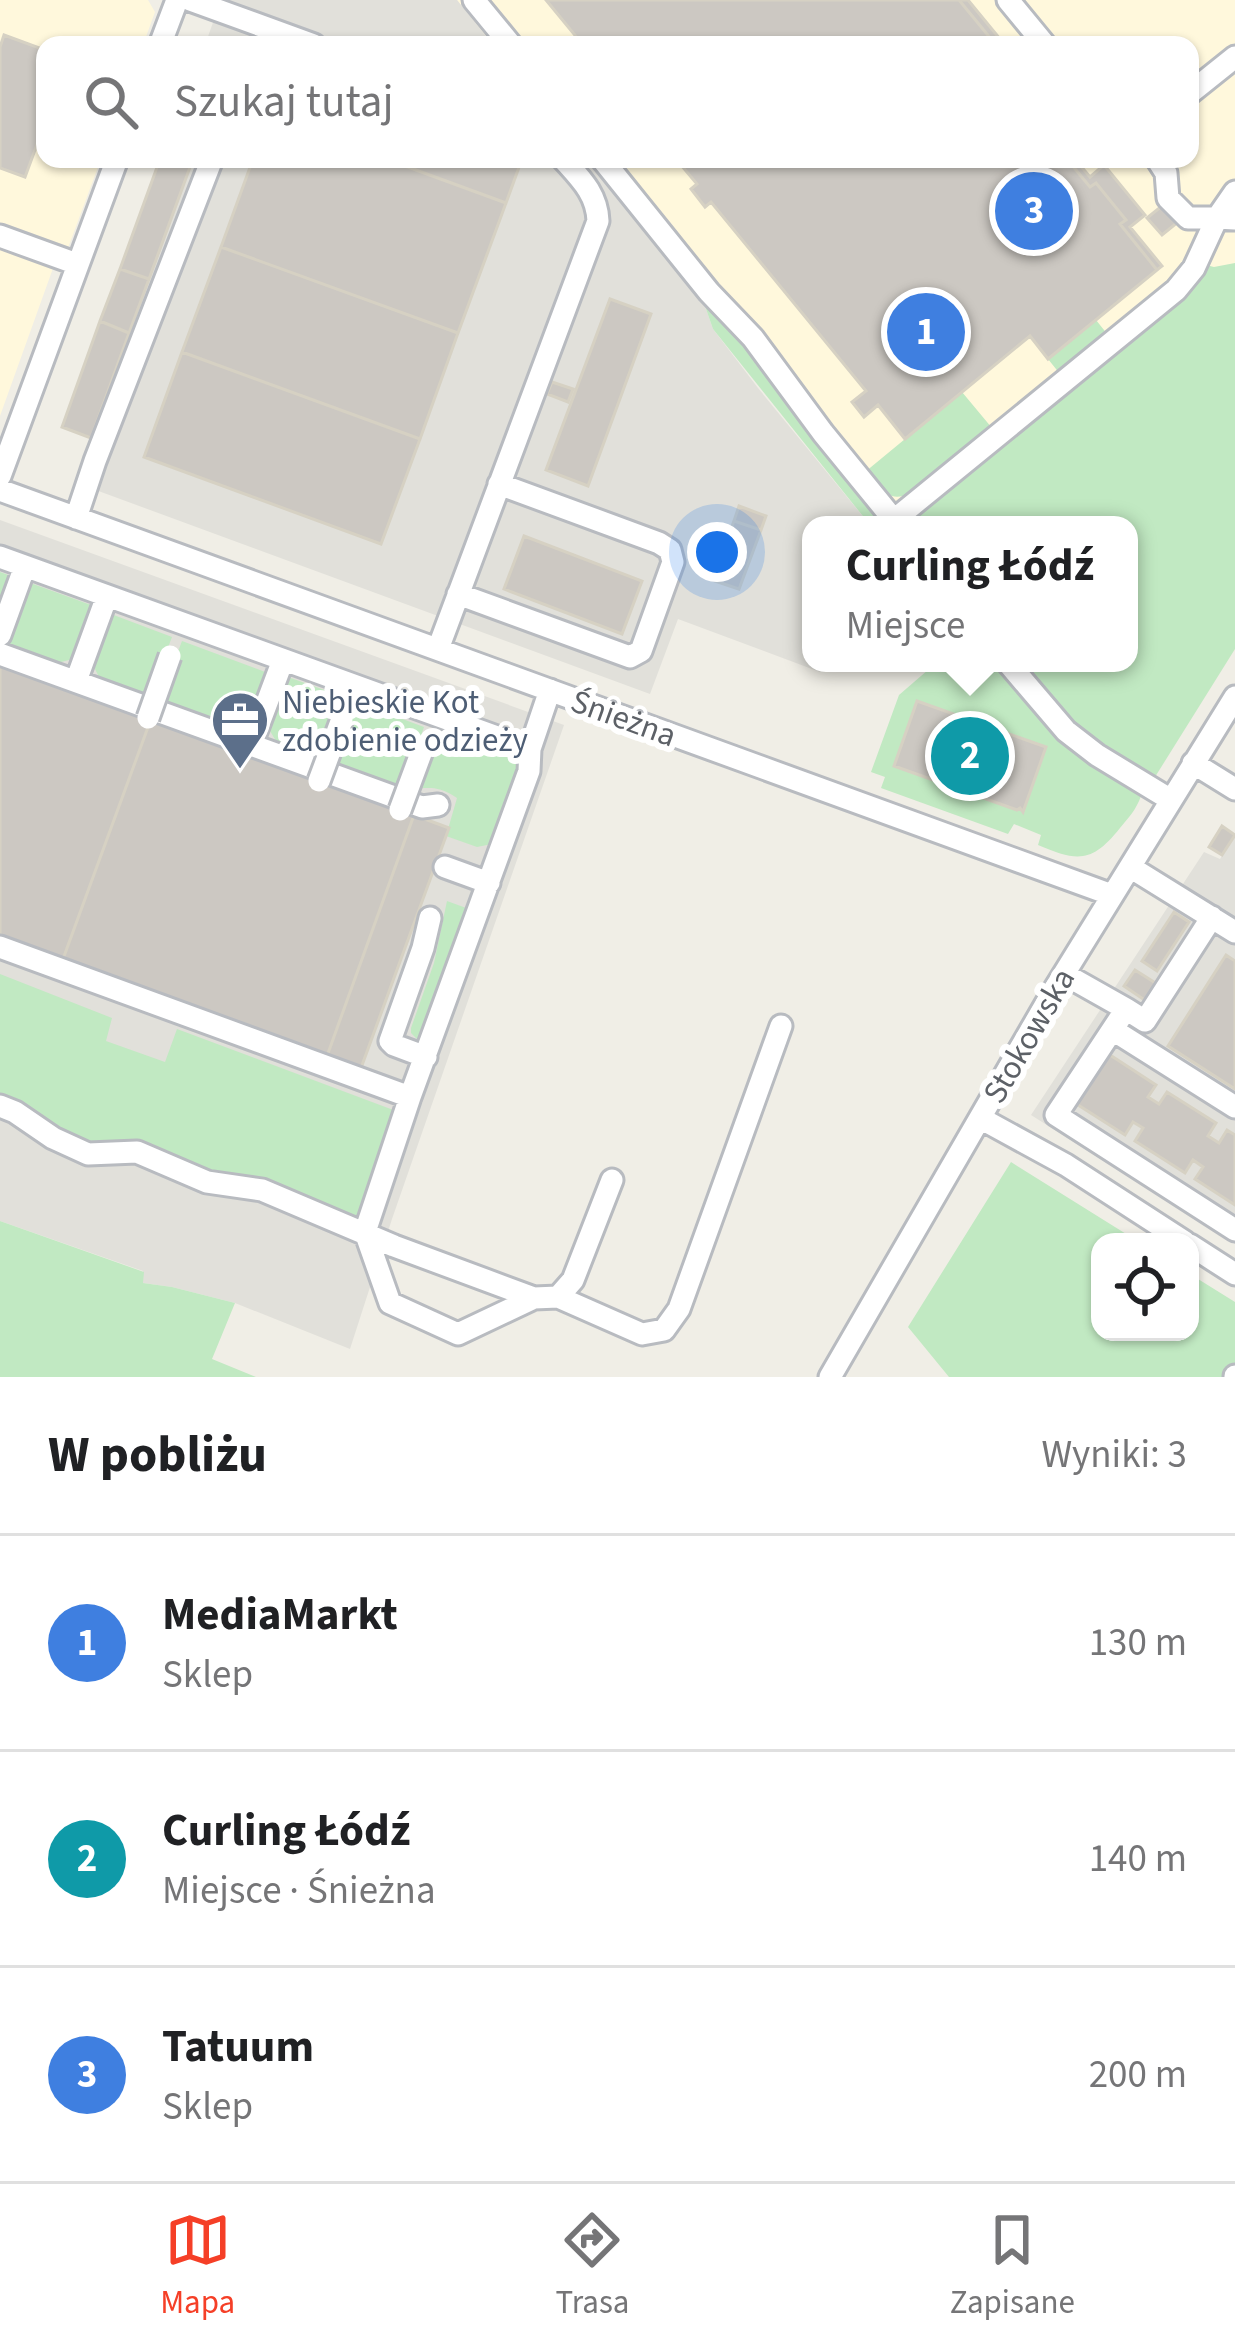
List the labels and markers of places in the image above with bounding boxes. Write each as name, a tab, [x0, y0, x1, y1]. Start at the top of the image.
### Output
pin: 3	[995, 166, 1073, 256]
pin: 1	[887, 287, 965, 377]
place label: Niebieskie Kot zdobienie odzieży	[282, 679, 528, 764]
office icon: Niebieskie Kot zdobienie odzieży	[209, 689, 271, 771]
pin: 2	[931, 711, 1009, 801]

